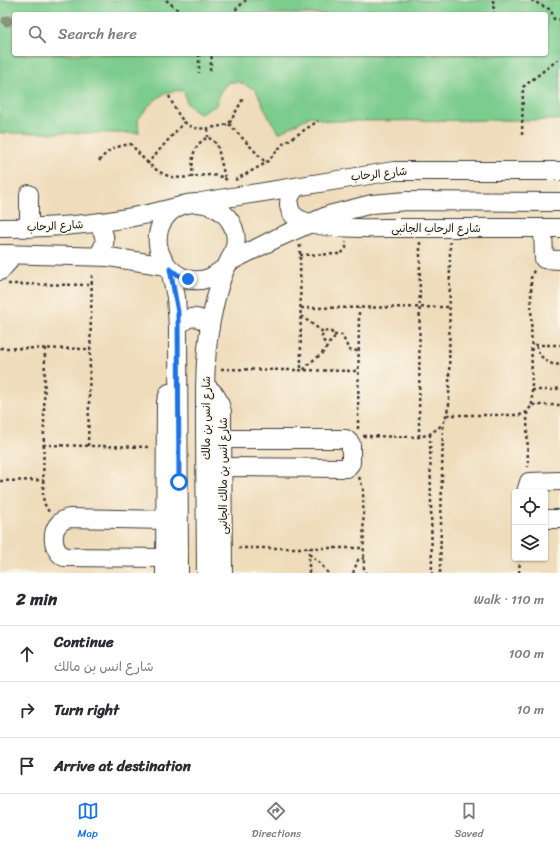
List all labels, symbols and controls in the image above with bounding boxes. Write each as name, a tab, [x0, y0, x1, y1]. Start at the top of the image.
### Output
search box	[12, 12, 548, 56]
text: Search here	[58, 21, 137, 47]
icon: search	[26, 23, 48, 45]
street label: شارع الرحاب	[350, 162, 408, 186]
street label: شارع الرحاب	[26, 215, 84, 237]
street label: شارع الرحاب الجانبى	[391, 219, 481, 238]
route end	[179, 270, 197, 288]
street label: شارع انس بن مالك	[197, 376, 216, 460]
street label: شارع انس بن مالك الجانبى	[214, 417, 233, 535]
route start	[170, 473, 188, 491]
map controls	[512, 489, 548, 561]
button: locate	[512, 489, 548, 525]
button: layers	[512, 525, 548, 561]
text: 2 min	[16, 584, 57, 614]
text: Walk · 110 m	[474, 588, 544, 611]
text: Continue	[54, 629, 114, 655]
text: 100 m	[509, 642, 544, 665]
icon: ahead	[16, 643, 38, 665]
text: شارع انس بن مالك	[54, 655, 153, 678]
text: Turn right	[54, 697, 119, 723]
text: 10 m	[517, 698, 544, 721]
icon: right	[16, 699, 38, 721]
text: Arrive at destination	[54, 753, 191, 779]
icon: arrive	[16, 755, 38, 777]
tab: Map	[77, 800, 99, 843]
tab: Directions	[252, 800, 301, 843]
tab: Saved	[454, 800, 483, 843]

